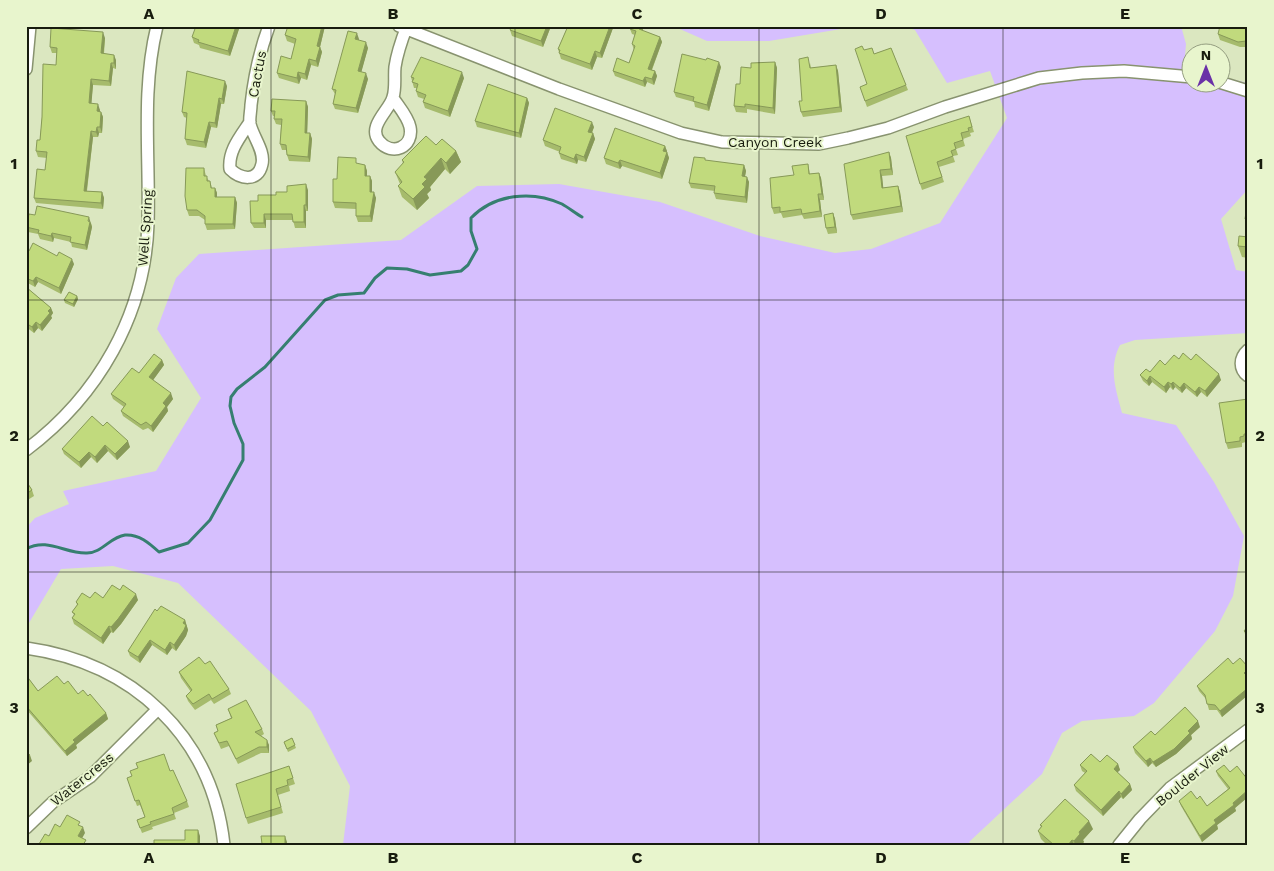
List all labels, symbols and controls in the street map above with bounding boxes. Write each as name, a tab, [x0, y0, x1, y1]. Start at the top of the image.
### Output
text: A	[144, 4, 155, 23]
text: B	[388, 4, 399, 23]
text: C	[632, 4, 643, 23]
text: D	[875, 4, 887, 23]
text: E	[1120, 4, 1130, 23]
north arrow	[1182, 42, 1232, 92]
text: N	[1201, 47, 1211, 63]
street label: Cactus	[245, 49, 269, 99]
street label: Canyon Creek	[728, 134, 822, 150]
text: 1	[11, 154, 17, 173]
text: 1	[1257, 154, 1263, 173]
street label: Well Spring	[134, 188, 156, 267]
text: 2	[9, 426, 19, 445]
text: 2	[1255, 426, 1265, 445]
text: 3	[9, 698, 19, 717]
text: 3	[1255, 698, 1265, 717]
street label: Boulder View	[1152, 740, 1232, 809]
street label: Watercress	[47, 749, 117, 809]
text: A	[144, 848, 155, 867]
text: B	[388, 848, 399, 867]
text: C	[632, 848, 643, 867]
text: D	[875, 848, 887, 867]
text: E	[1120, 848, 1130, 867]

